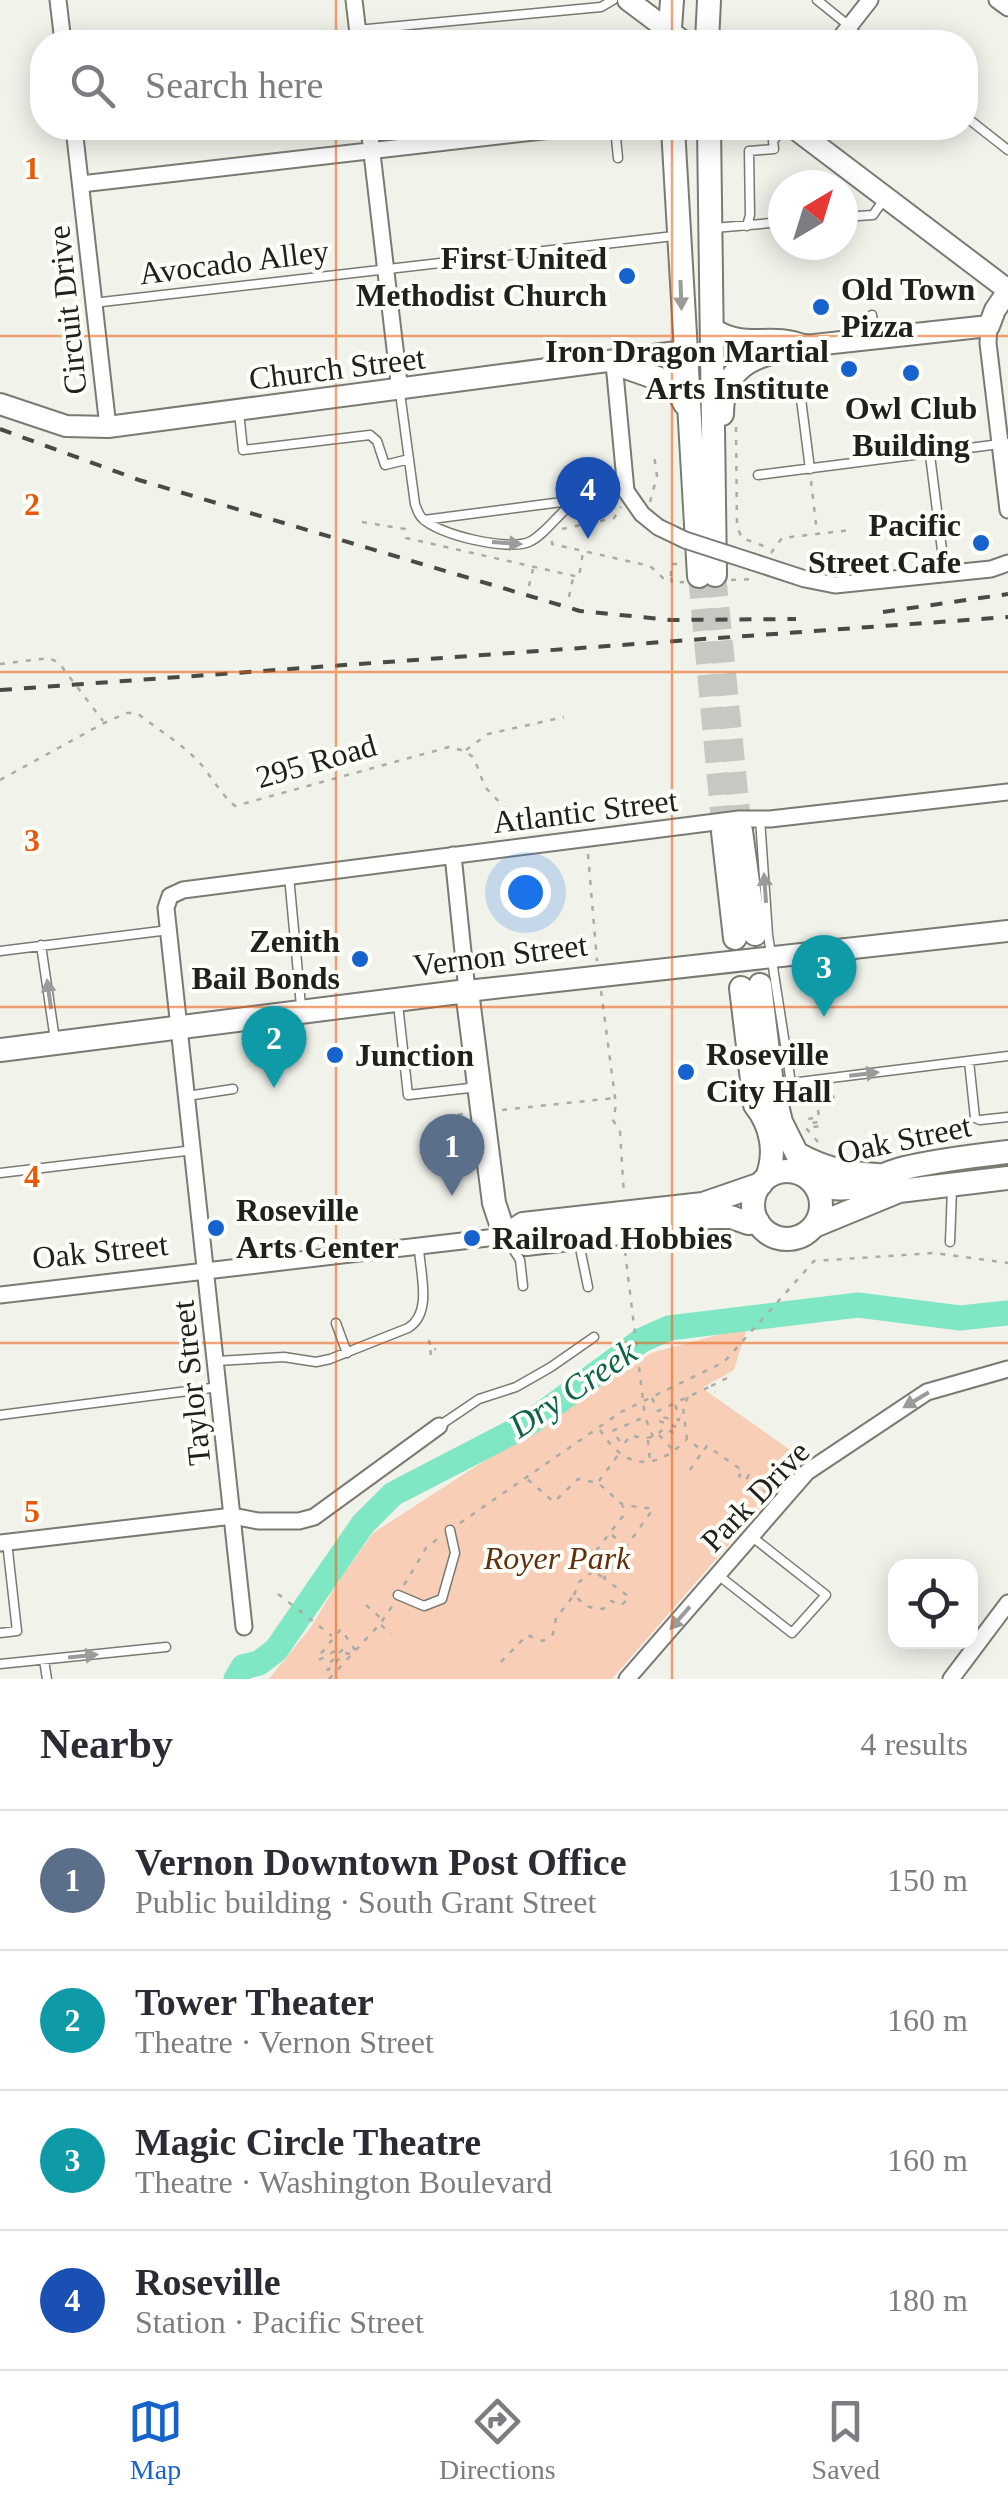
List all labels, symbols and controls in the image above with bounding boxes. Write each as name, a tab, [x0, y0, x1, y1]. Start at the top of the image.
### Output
search box	[30, 30, 978, 140]
icon: search	[65, 58, 120, 113]
text: Search here	[145, 64, 323, 106]
text: 1	[24, 150, 40, 186]
north arrow	[768, 170, 858, 260]
street label: Circuit Drive	[40, 224, 94, 396]
street label: Avocado Alley	[137, 233, 331, 291]
place label: First United Methodist Church	[356, 240, 607, 313]
marker: First United Methodist Church	[616, 265, 638, 287]
place label: Old Town Pizza	[841, 271, 976, 344]
one-way arrow	[674, 279, 690, 311]
marker: Old Town Pizza	[810, 296, 832, 318]
place label: Iron Dragon Martial Arts Institute	[545, 333, 829, 406]
street label: Church Street	[247, 339, 427, 397]
marker: Iron Dragon Martial Arts Institute	[838, 358, 860, 380]
marker: Owl Club Building	[900, 362, 922, 384]
place label: Owl Club Building	[845, 390, 977, 463]
pin: 4	[556, 456, 620, 539]
text: 2	[24, 486, 40, 522]
place label: Pacific Street Cafe	[808, 507, 961, 580]
marker: Pacific Street Cafe	[970, 532, 992, 554]
one-way arrow	[491, 535, 523, 551]
street label: 295 Road	[252, 727, 380, 795]
street label: Atlantic Street	[491, 782, 679, 840]
text: 3	[24, 822, 40, 858]
your location	[500, 867, 551, 918]
one-way arrow	[757, 871, 773, 903]
place label: Zenith Bail Bonds	[191, 923, 340, 996]
street label: Vernon Street	[411, 926, 589, 984]
pin: 3	[792, 934, 856, 1017]
marker: Zenith Bail Bonds	[349, 948, 371, 970]
one-way arrow	[40, 978, 56, 1009]
pin: 2	[242, 1006, 306, 1088]
place label: Roseville City Hall	[706, 1036, 831, 1109]
place label: Junction	[355, 1037, 474, 1073]
marker: Junction	[324, 1044, 346, 1066]
marker: Roseville City Hall	[675, 1061, 697, 1083]
one-way arrow	[849, 1066, 880, 1082]
street label: Oak Street	[834, 1107, 974, 1171]
pin: 1	[420, 1114, 484, 1196]
text: 4	[24, 1158, 40, 1194]
place label: Roseville Arts Center	[236, 1192, 399, 1265]
marker: Roseville Arts Center	[205, 1217, 227, 1239]
place label: Railroad Hobbies	[492, 1220, 732, 1256]
street label: Oak Street	[31, 1226, 170, 1276]
marker: Railroad Hobbies	[461, 1227, 483, 1249]
street label: Taylor Street	[164, 1299, 218, 1467]
water label: Dry Creek	[501, 1331, 645, 1446]
one-way arrow	[902, 1391, 930, 1408]
street label: Park Drive	[694, 1433, 816, 1559]
text: 5	[24, 1493, 40, 1529]
park label: Royer Park	[483, 1540, 631, 1576]
map controls	[888, 1559, 978, 1649]
button: locate	[888, 1559, 978, 1649]
one-way arrow	[669, 1606, 691, 1631]
one-way arrow	[68, 1648, 99, 1664]
text: Nearby	[40, 1721, 173, 1767]
text: 4 results	[860, 1726, 968, 1762]
text: Vernon Downtown Post Office	[135, 1841, 627, 1883]
text: 1	[65, 1862, 81, 1898]
text: 150 m	[887, 1862, 968, 1898]
text: Public building · South Grant Street	[135, 1884, 596, 1920]
text: Tower Theater	[135, 1981, 374, 2023]
text: 2	[65, 2002, 81, 2038]
text: 160 m	[887, 2002, 968, 2038]
text: Theatre · Vernon Street	[135, 2024, 434, 2060]
text: Magic Circle Theatre	[135, 2121, 481, 2163]
text: 3	[65, 2142, 81, 2178]
text: 160 m	[887, 2142, 968, 2178]
text: Theatre · Washington Boulevard	[135, 2164, 552, 2200]
text: Roseville	[135, 2261, 281, 2303]
text: 4	[65, 2282, 81, 2318]
text: 180 m	[887, 2282, 968, 2318]
text: Station · Pacific Street	[135, 2304, 424, 2340]
tab: Map	[128, 2394, 183, 2486]
tab: Directions	[439, 2394, 556, 2486]
tab: Saved	[812, 2394, 880, 2486]

